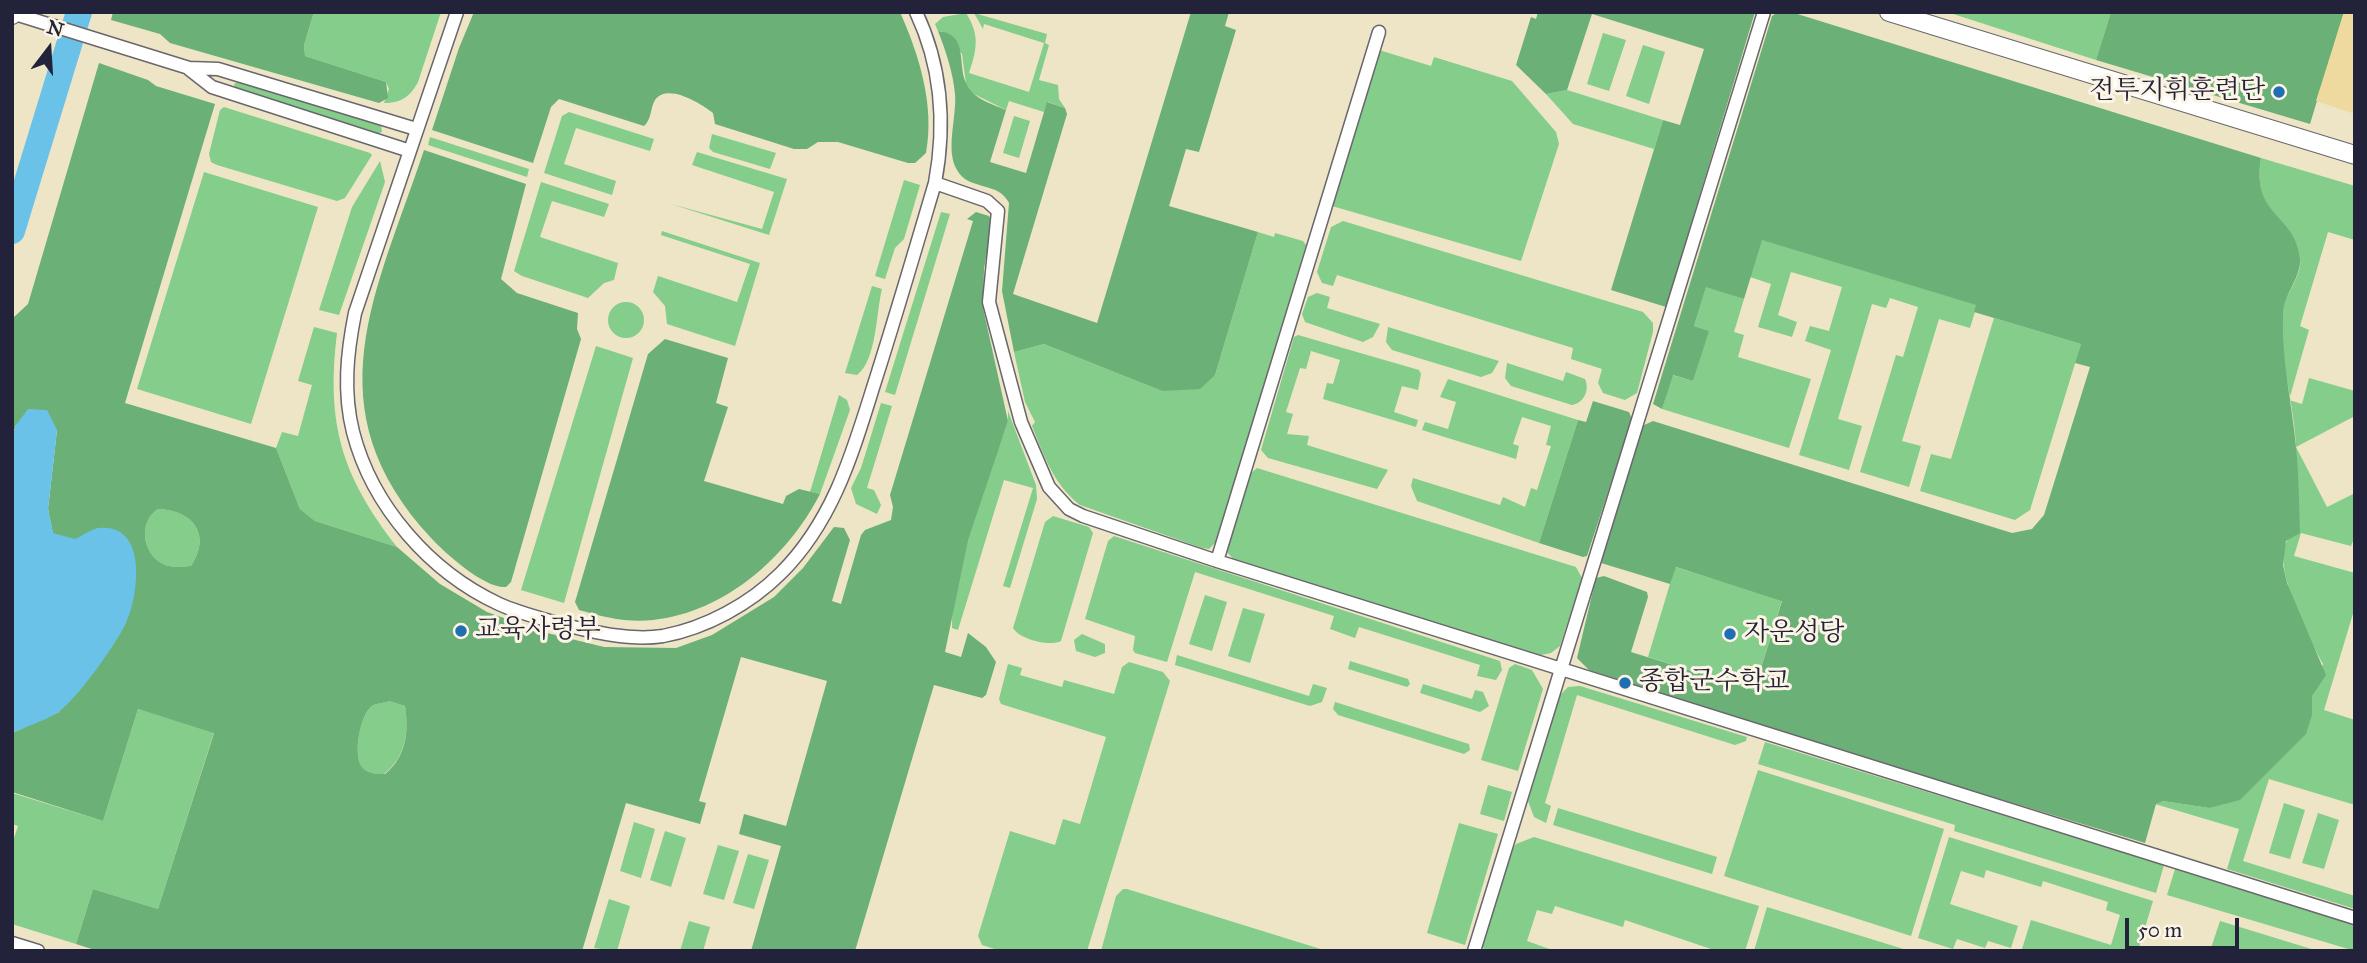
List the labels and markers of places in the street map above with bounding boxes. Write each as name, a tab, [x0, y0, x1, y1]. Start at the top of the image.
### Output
place label: 전투지휘훈련단	[2089, 76, 2265, 108]
marker: 전투지휘훈련단	[2271, 84, 2287, 100]
place label: 교육사령부	[475, 615, 601, 647]
place label: 자운성당	[1744, 618, 1844, 650]
marker: 교육사령부	[453, 623, 469, 639]
marker: 자운성당	[1722, 626, 1738, 642]
place label: 종합군수학교	[1639, 667, 1790, 699]
marker: 종합군수학교	[1617, 675, 1633, 691]

